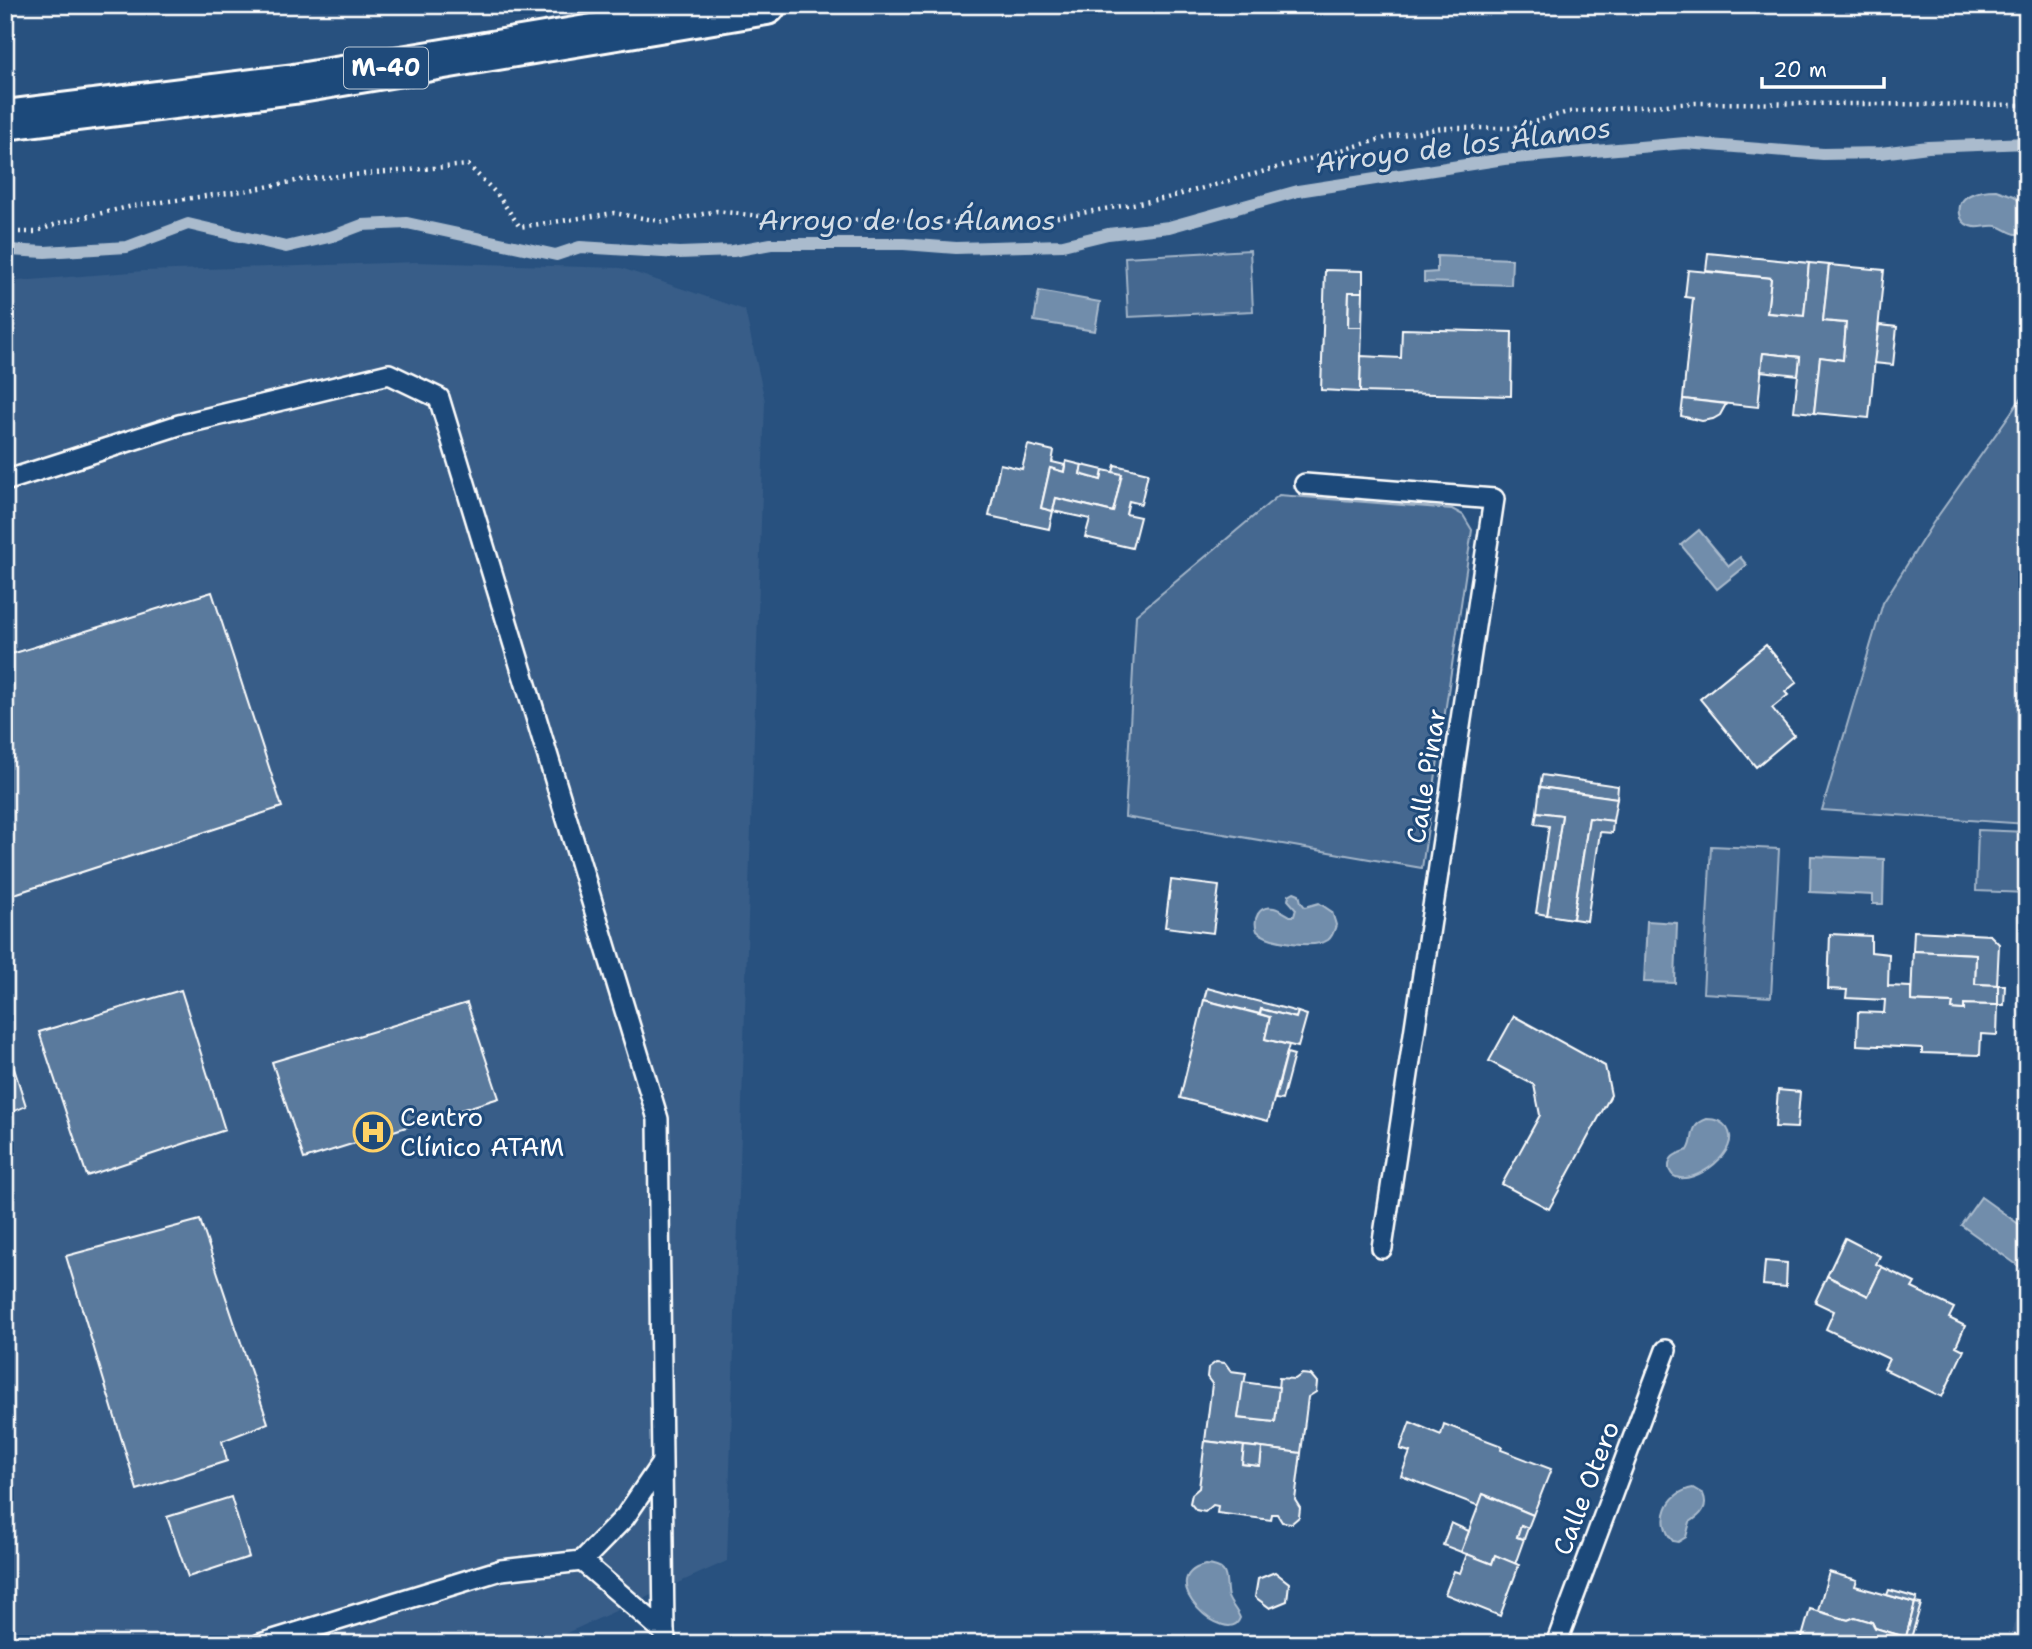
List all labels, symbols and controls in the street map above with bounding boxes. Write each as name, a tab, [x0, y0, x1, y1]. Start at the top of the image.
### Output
scale bar	[1762, 46, 1885, 90]
road number: M-40	[344, 47, 428, 88]
text: 20 m	[1773, 56, 1827, 84]
water label: Arroyo de los Álamos	[1313, 108, 1613, 182]
water label: Arroyo de los Álamos	[758, 201, 1056, 239]
street label: Calle Pinar	[1398, 706, 1453, 846]
place label: Centro Clínico ATAM	[400, 1099, 564, 1164]
hospital icon: Centro Clínico ATAM	[352, 1111, 394, 1153]
street label: Calle Otero	[1544, 1416, 1627, 1560]

